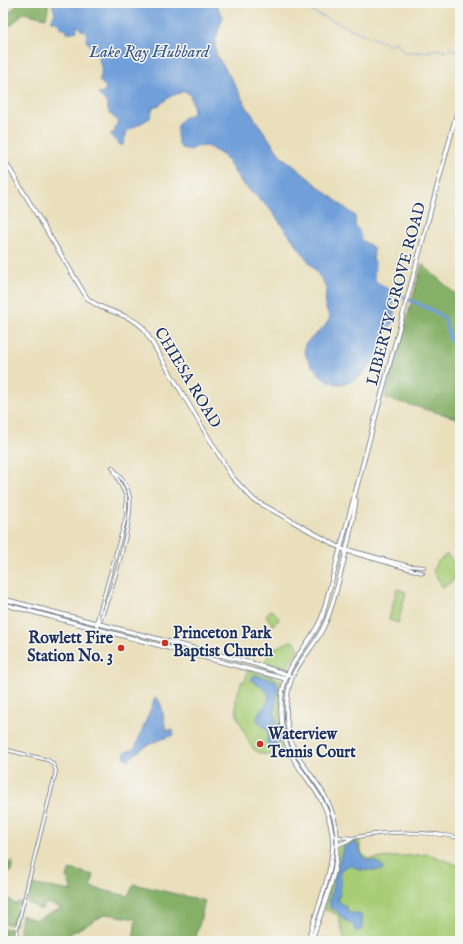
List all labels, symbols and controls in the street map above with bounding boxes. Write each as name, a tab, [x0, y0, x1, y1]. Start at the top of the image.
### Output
water label: Lake Ray Hubbard	[88, 42, 210, 63]
street label: LIBERTY GROVE ROAD	[363, 200, 431, 388]
street label: CHIESA ROAD	[149, 324, 225, 432]
place label: Princeton Park Baptist Church	[173, 624, 273, 662]
place label: Rowlett Fire Station No. 3	[27, 629, 114, 667]
marker: Princeton Park Baptist Church	[160, 638, 170, 648]
marker: Rowlett Fire Station No. 3	[116, 643, 126, 653]
place label: Waterview Tennis Court	[267, 725, 356, 763]
marker: Waterview Tennis Court	[255, 739, 265, 749]

